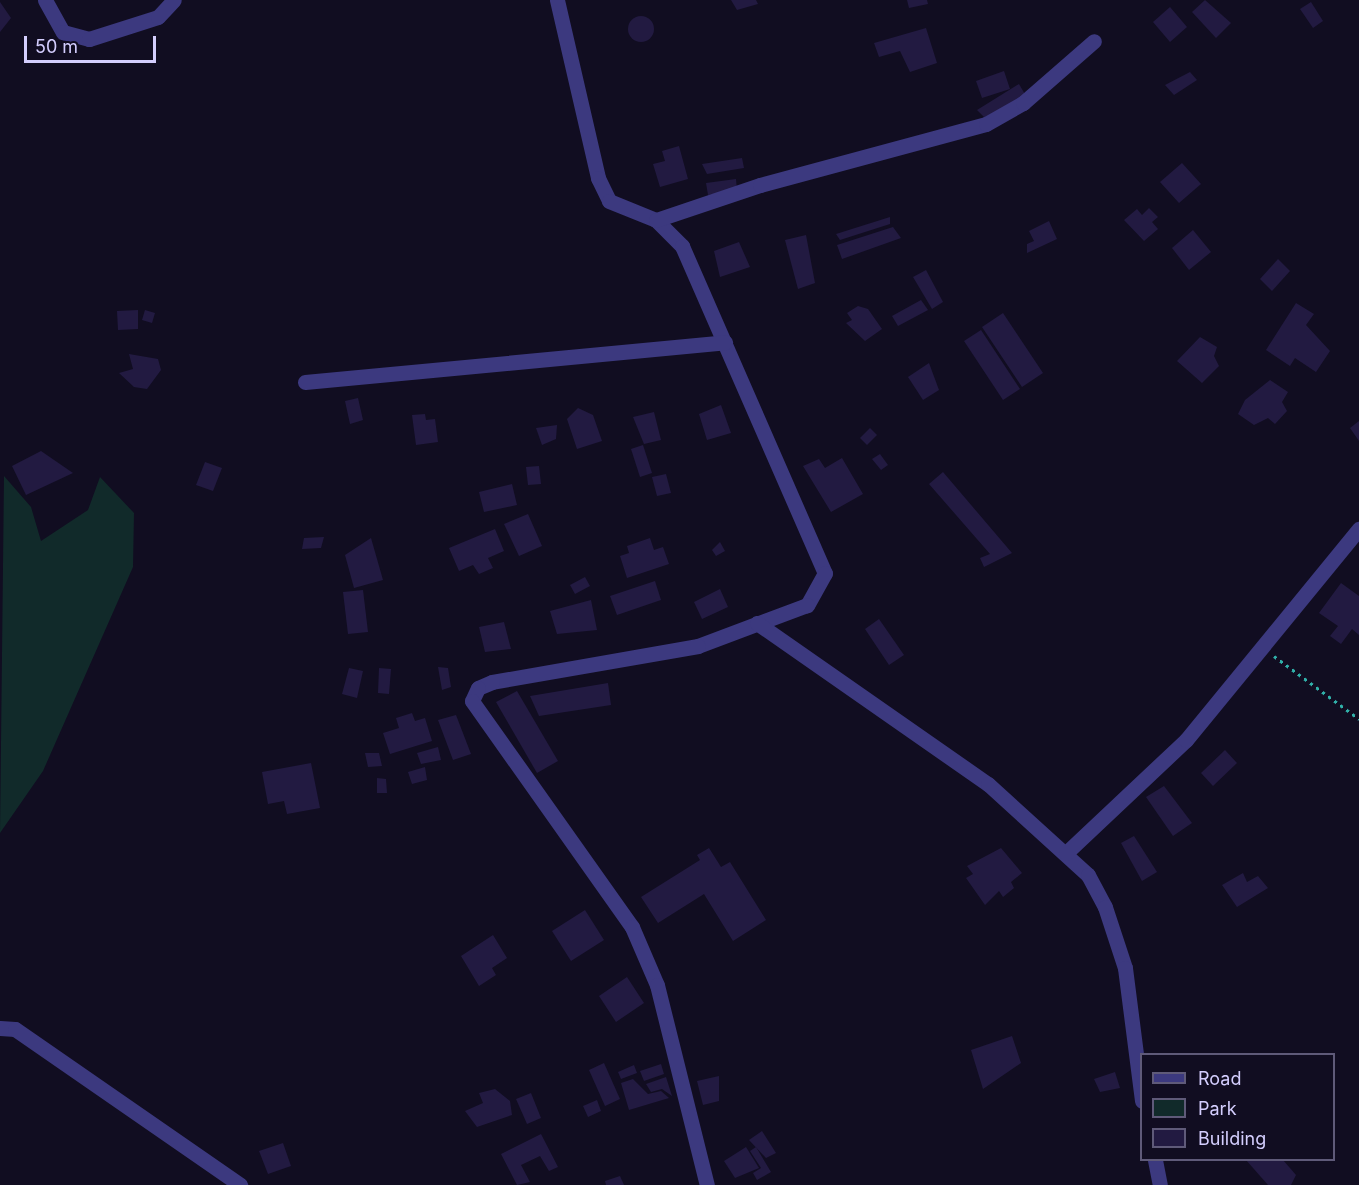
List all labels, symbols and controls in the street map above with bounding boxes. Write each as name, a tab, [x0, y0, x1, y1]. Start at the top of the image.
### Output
scale bar	[27, 24, 159, 62]
text: 50 m	[35, 36, 78, 57]
legend	[1140, 1053, 1335, 1161]
text: Road	[1198, 1068, 1241, 1089]
text: Park	[1198, 1098, 1237, 1119]
text: Building	[1198, 1128, 1266, 1149]

